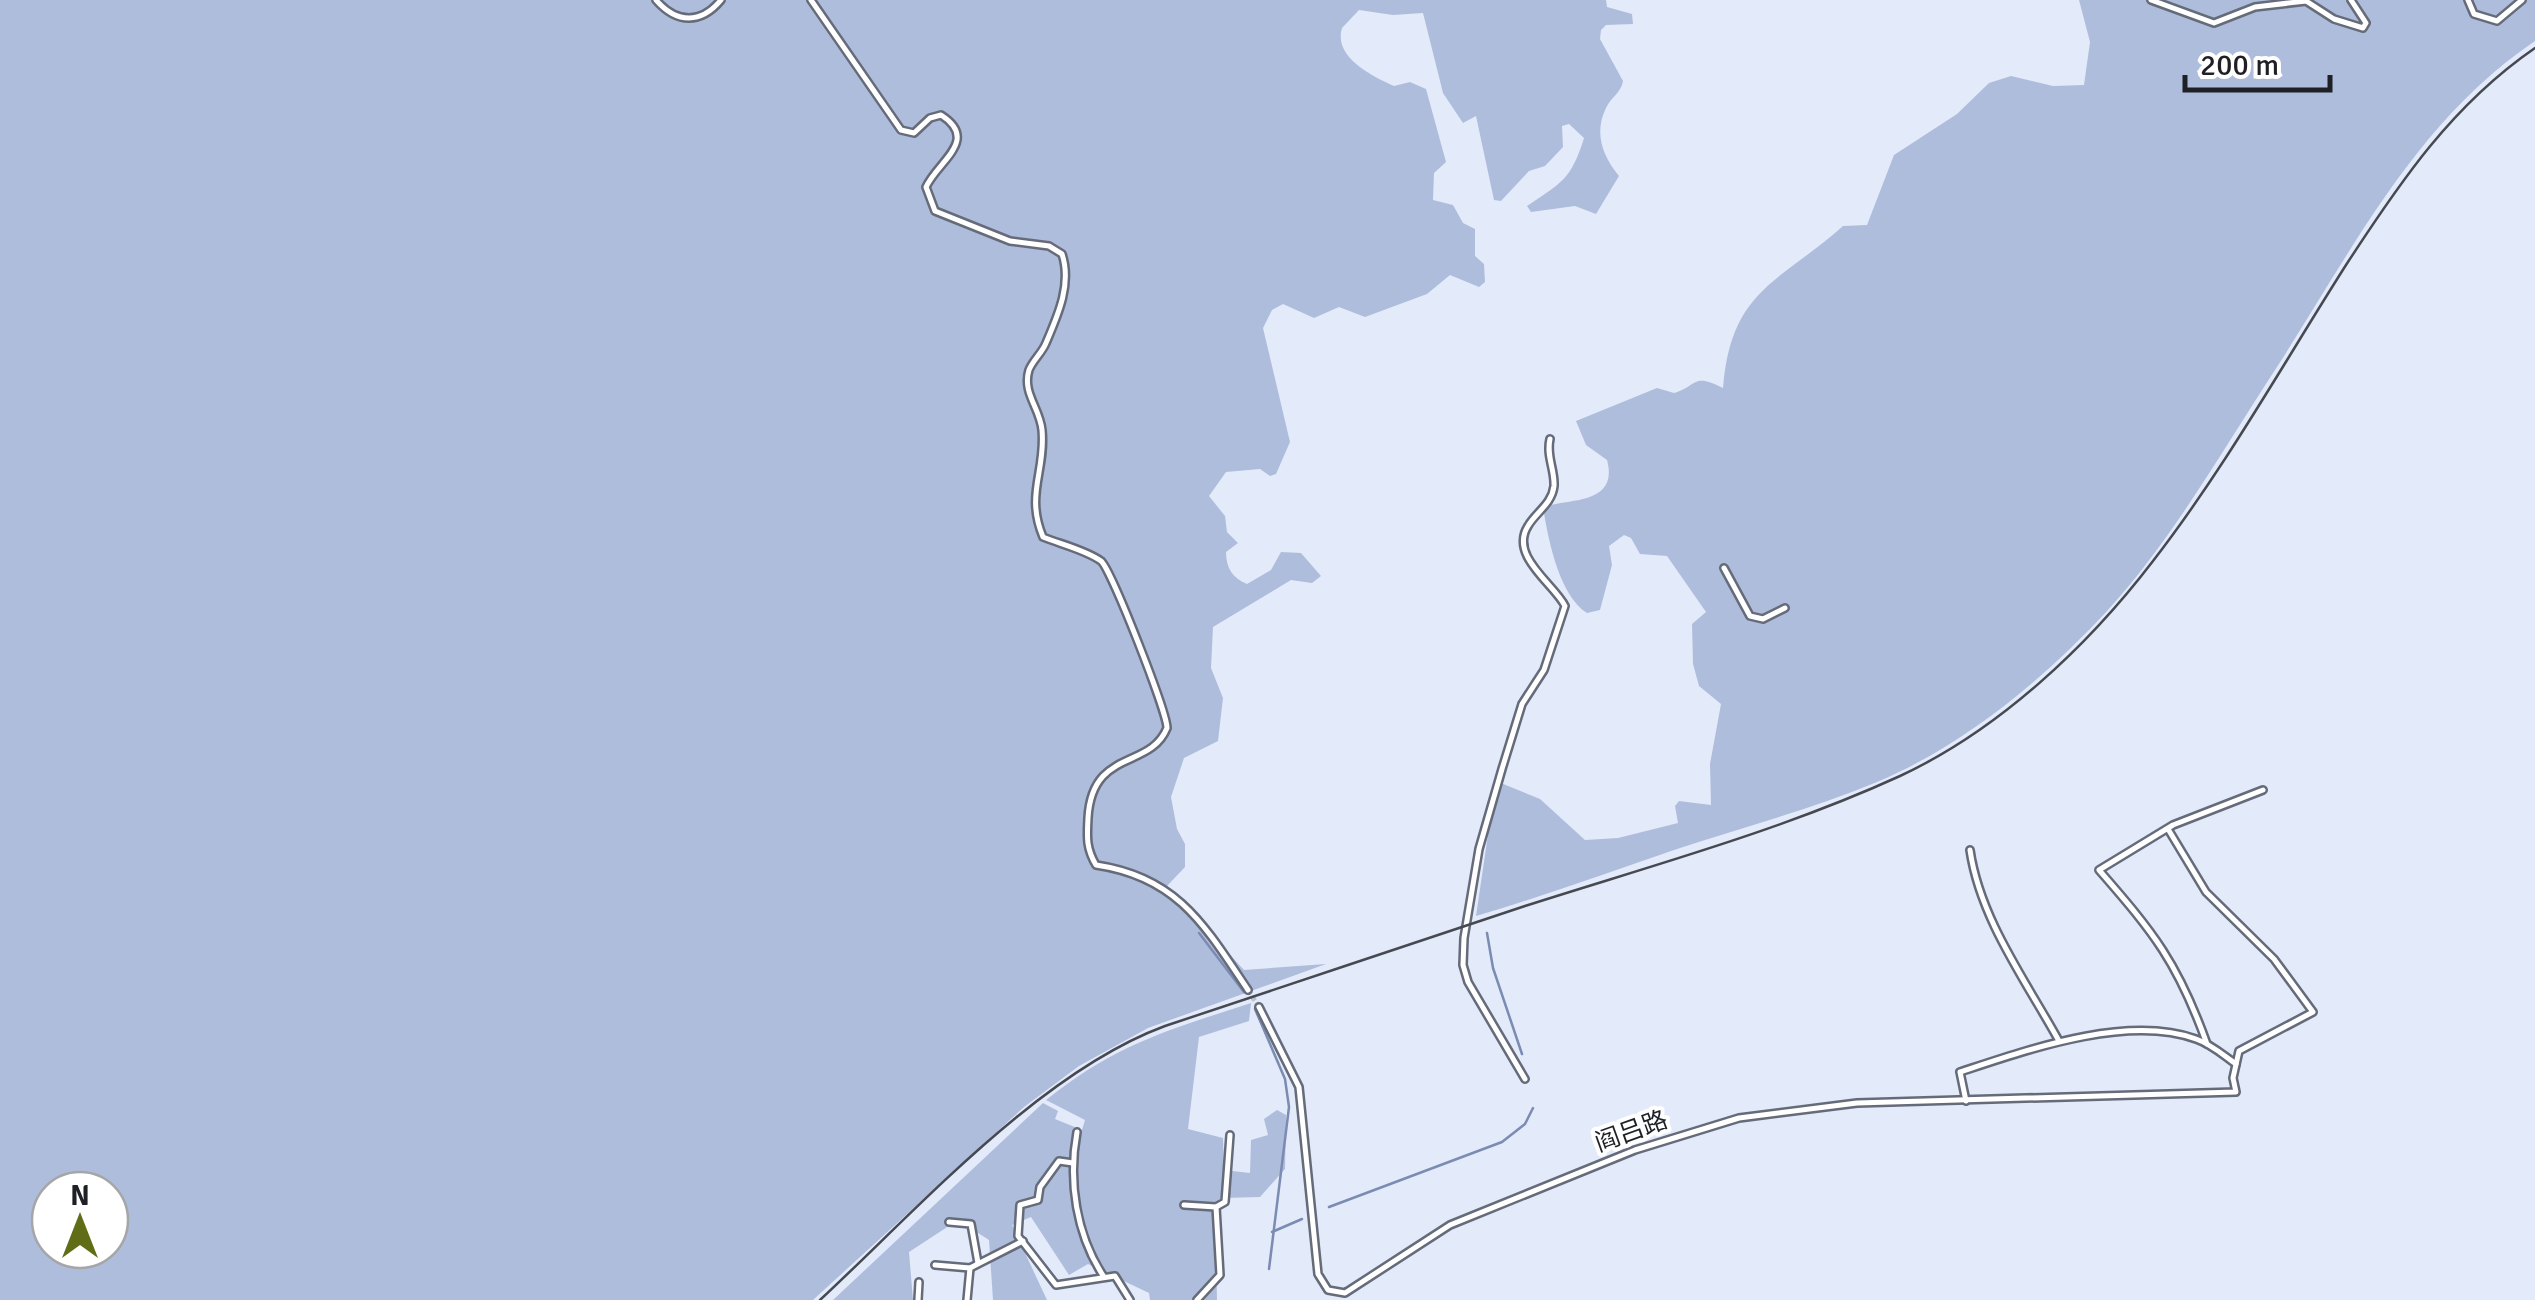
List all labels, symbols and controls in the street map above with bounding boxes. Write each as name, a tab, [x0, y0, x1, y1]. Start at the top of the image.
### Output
scale bar	[2185, 30, 2330, 92]
text: 200 m	[2200, 47, 2279, 84]
street label: 阎吕路	[1590, 1104, 1672, 1158]
north arrow	[30, 1170, 130, 1270]
text: N	[70, 1179, 90, 1213]

